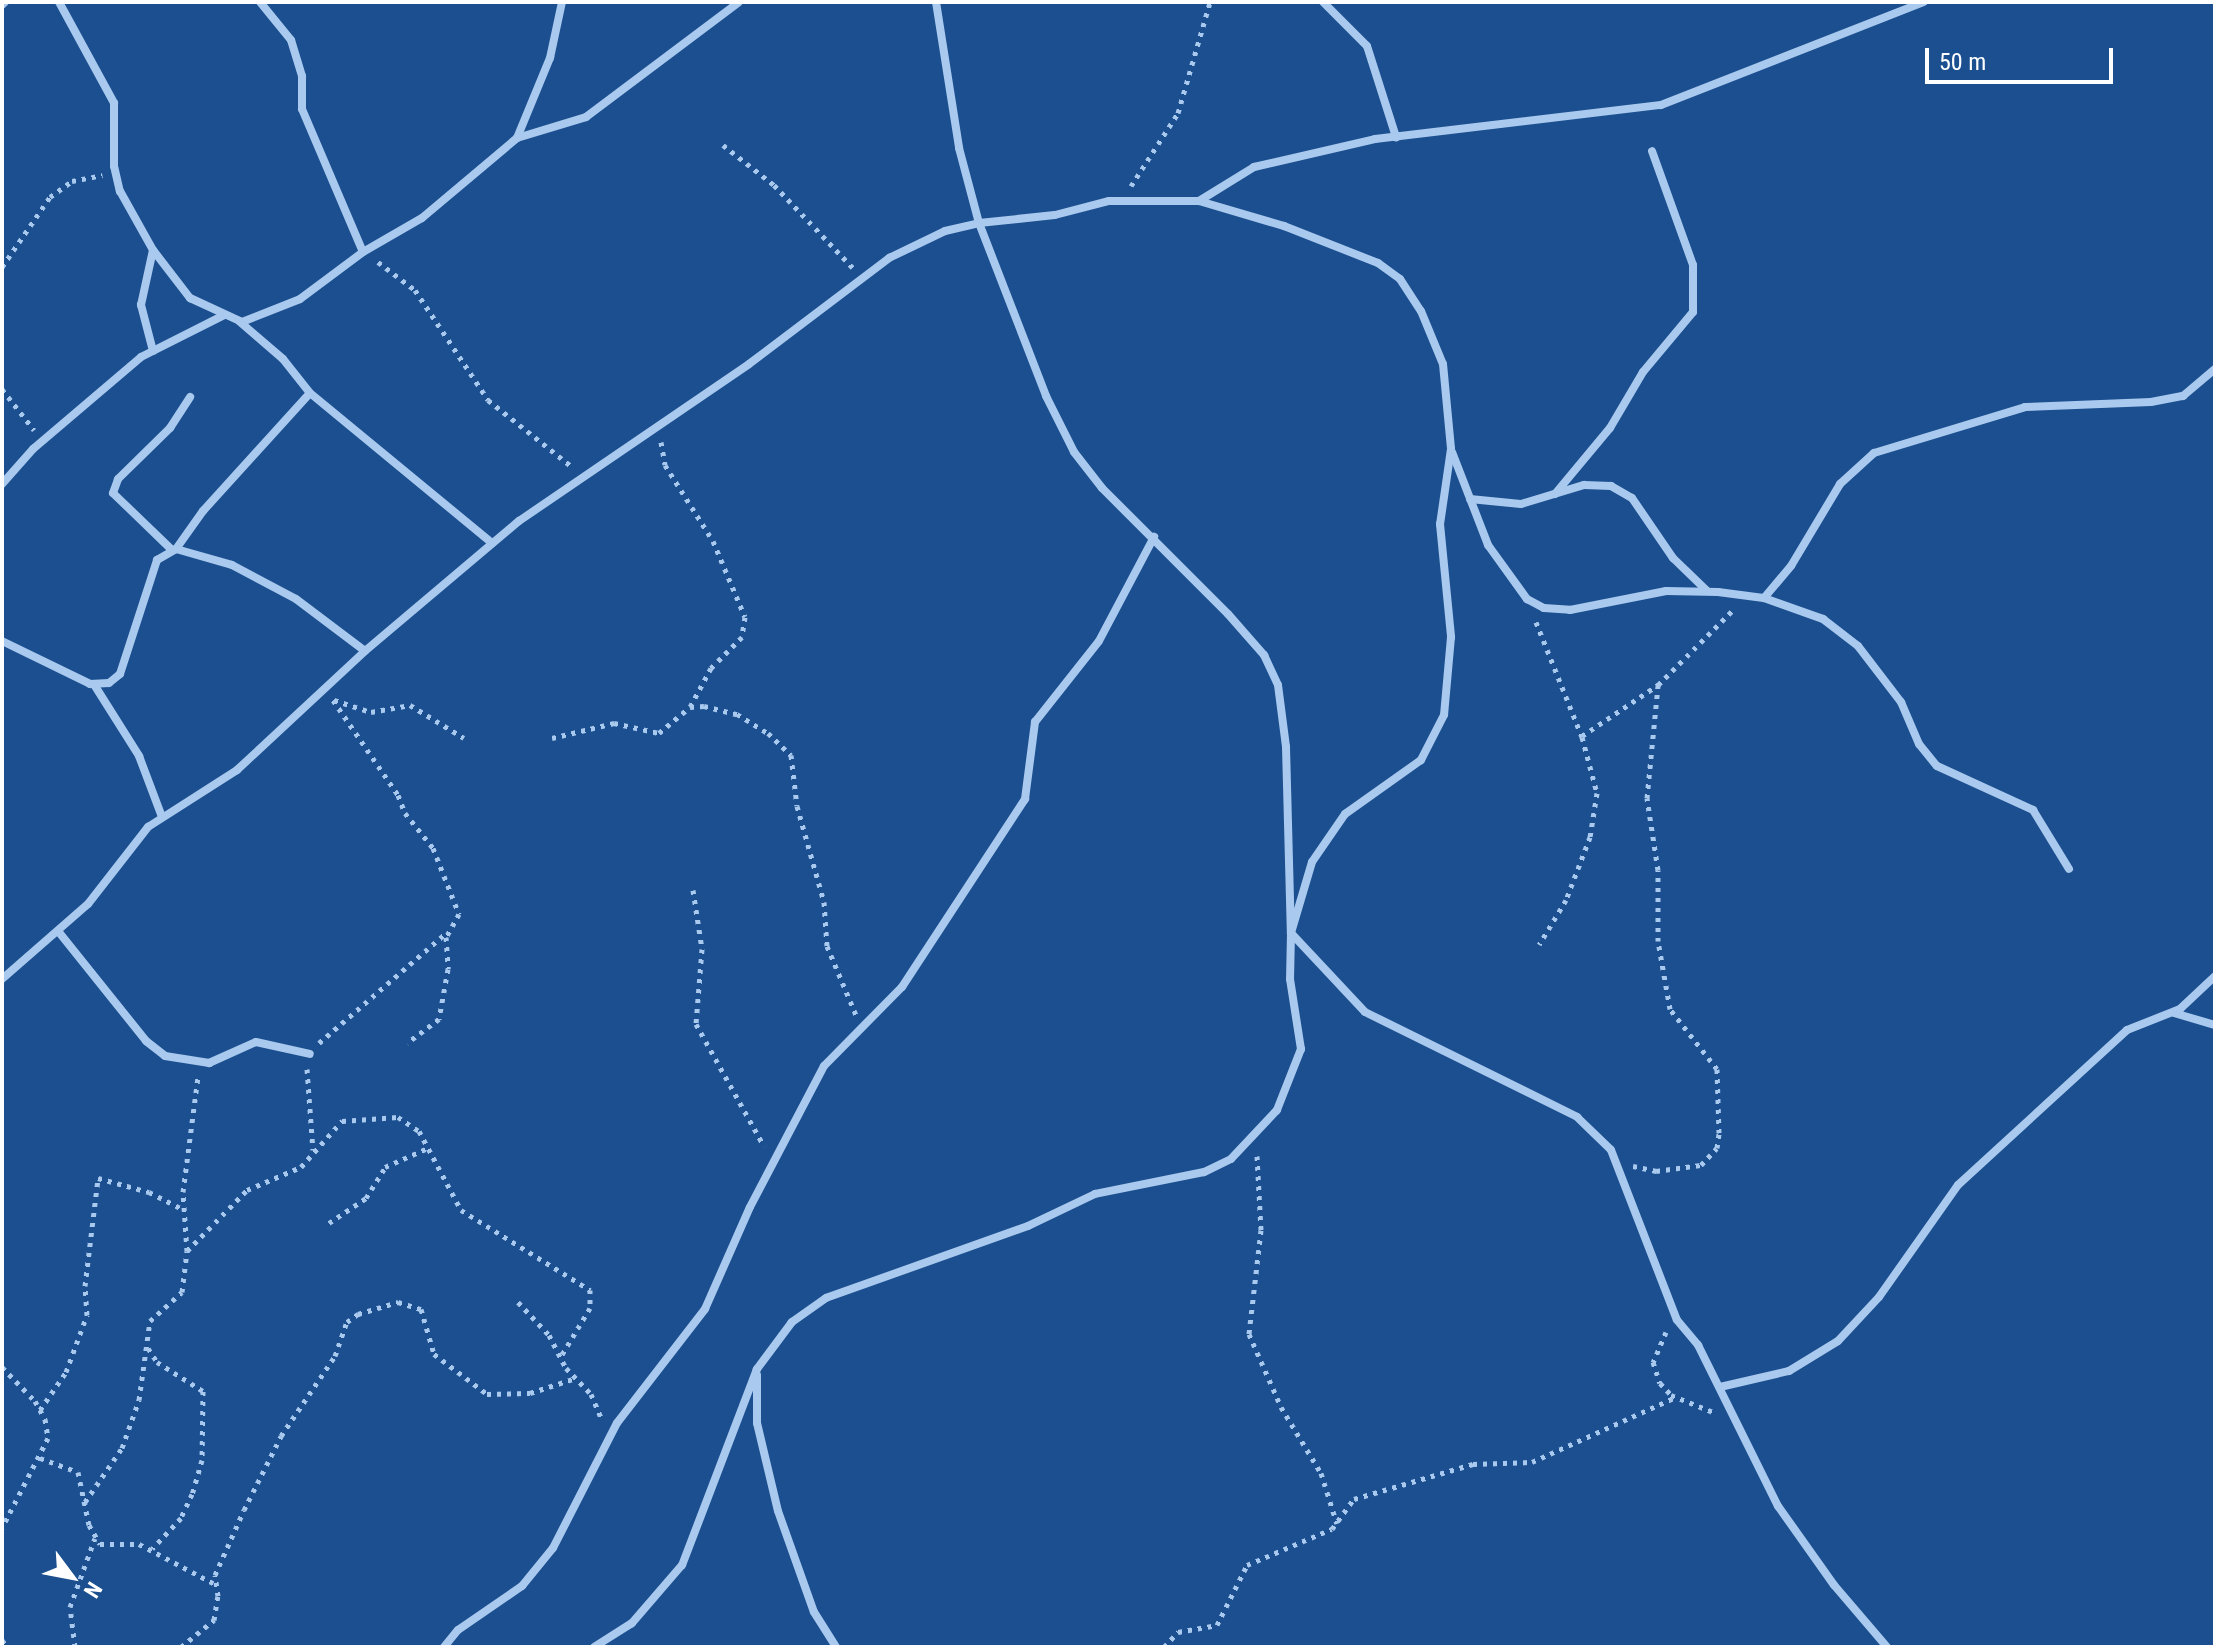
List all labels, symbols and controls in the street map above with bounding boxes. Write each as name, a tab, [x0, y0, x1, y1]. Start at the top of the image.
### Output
scale bar	[1929, 32, 2117, 82]
text: 50 m	[1939, 48, 1986, 76]
north arrow	[32, 1537, 112, 1617]
text: N	[79, 1578, 107, 1602]

